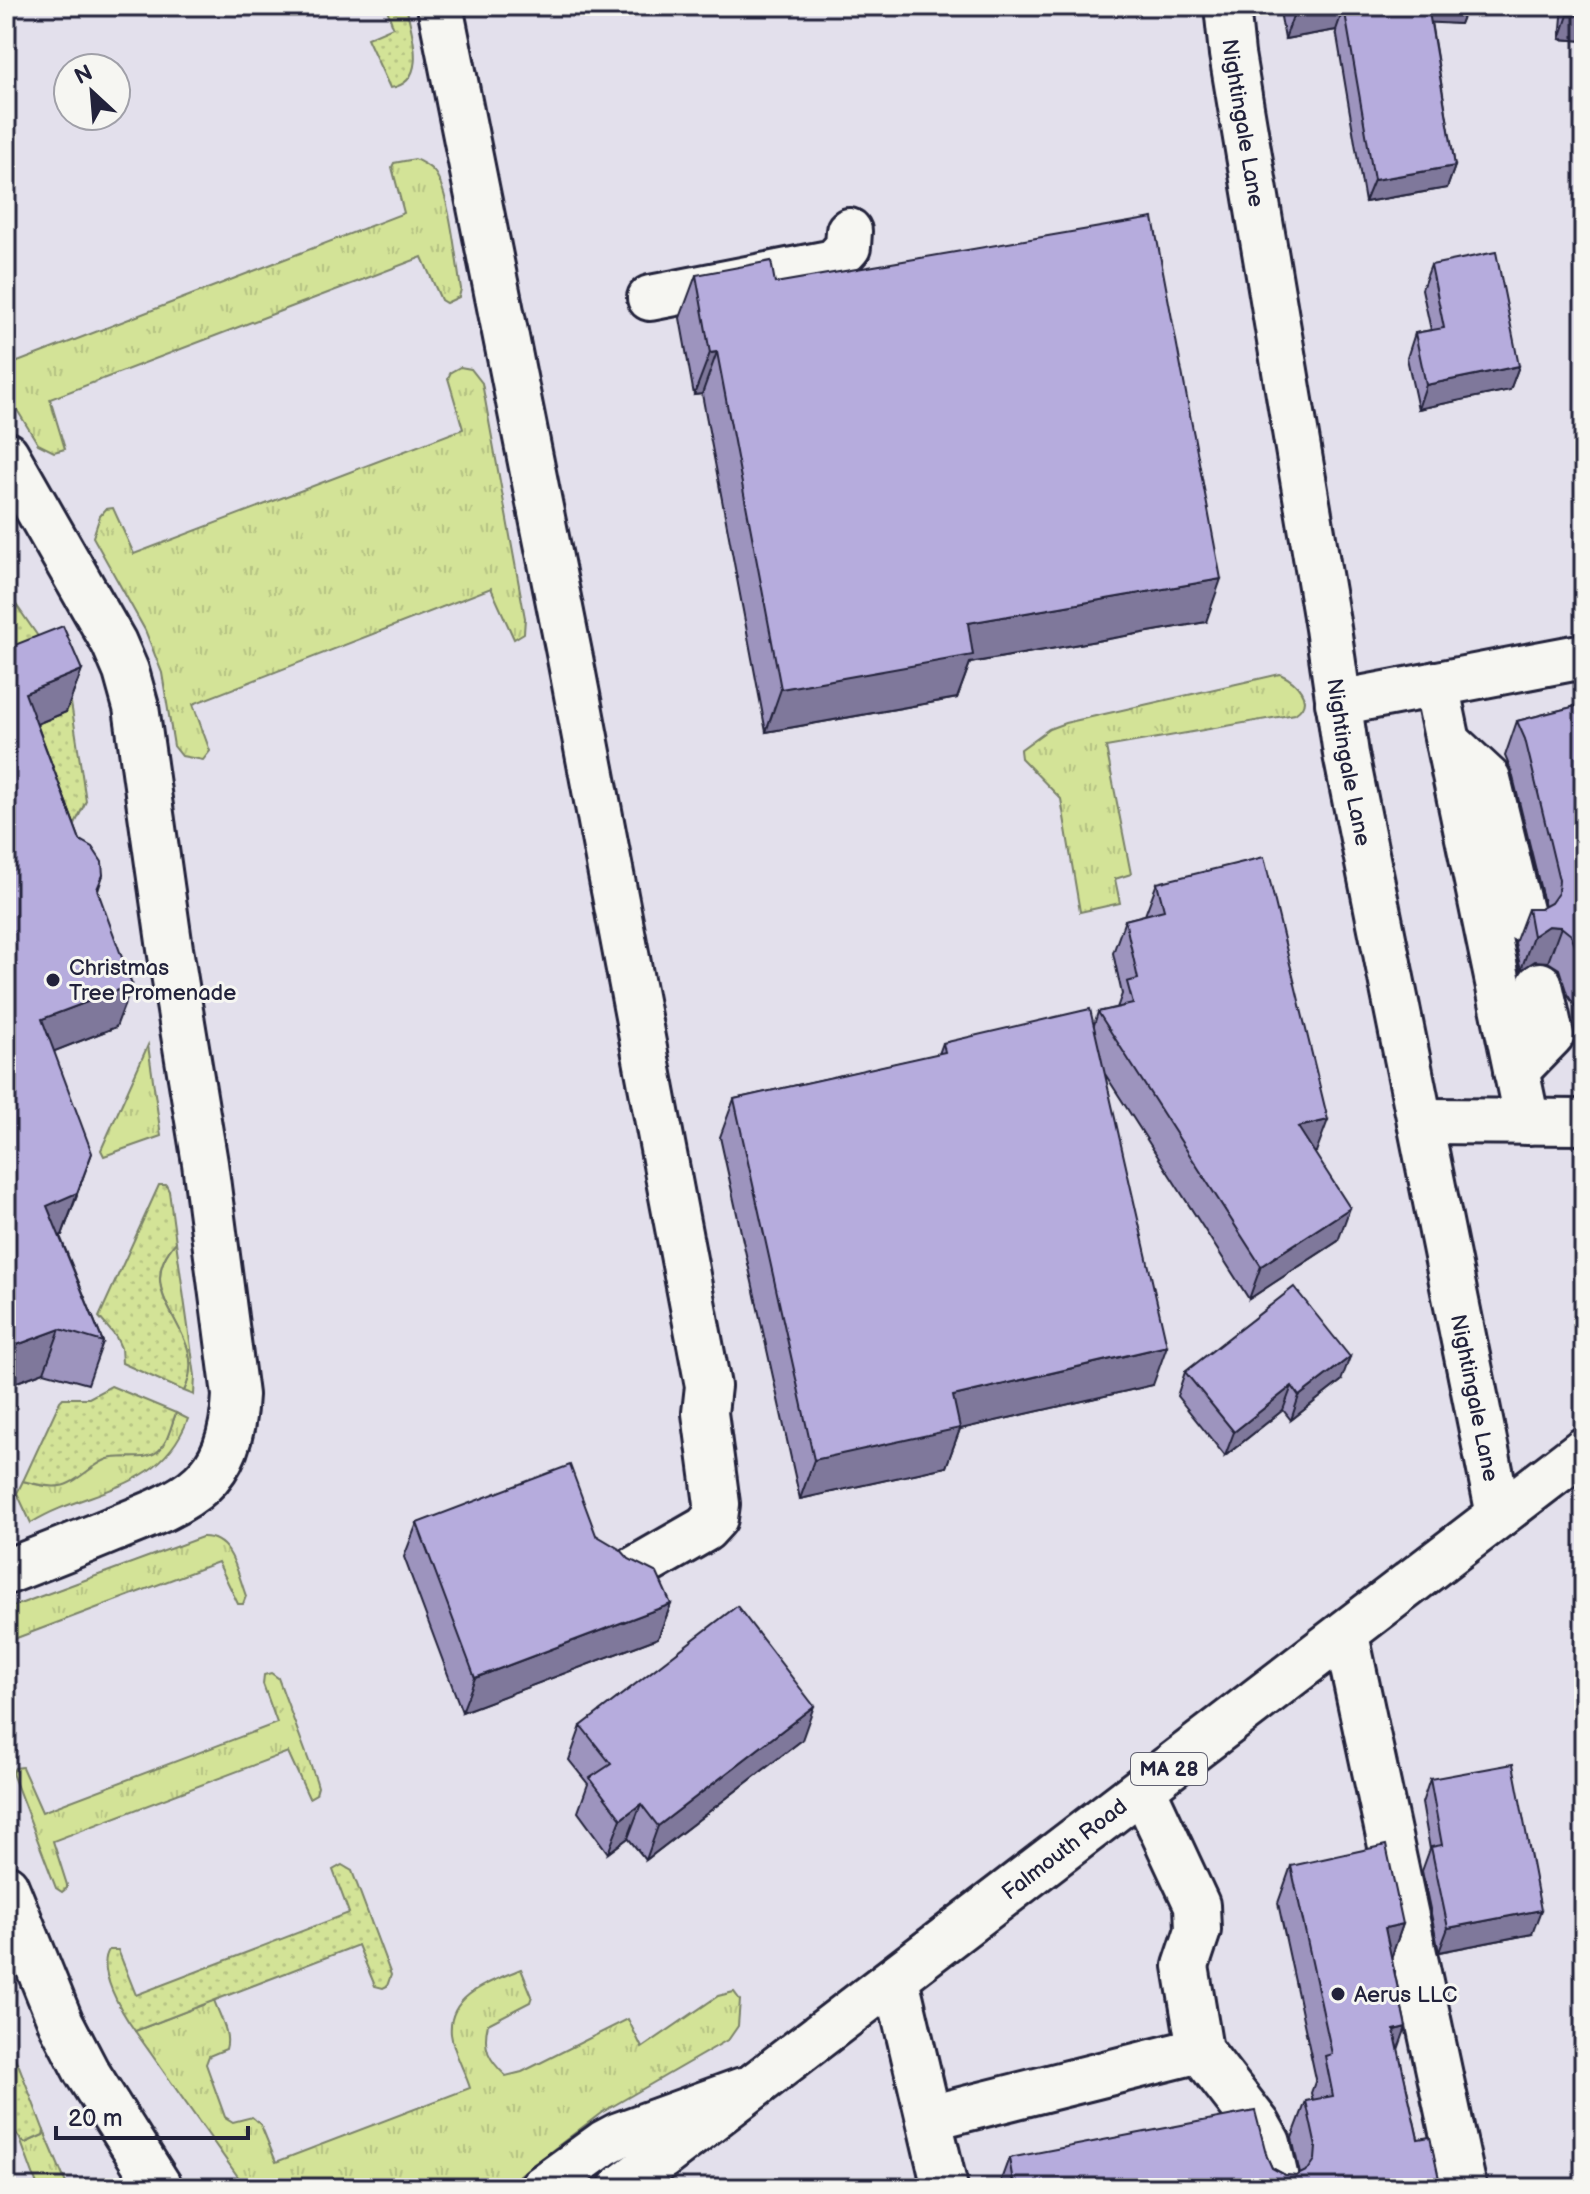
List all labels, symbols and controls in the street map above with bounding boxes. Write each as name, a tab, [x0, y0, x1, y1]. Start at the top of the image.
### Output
street label: Nightingale Lane	[1216, 38, 1269, 209]
north arrow	[52, 52, 132, 132]
text: N	[71, 60, 97, 91]
street label: Nightingale Lane	[1320, 677, 1376, 849]
place label: Christmas Tree Promenade	[69, 955, 236, 1007]
marker: Christmas Tree Promenade	[44, 971, 62, 989]
street label: Nightingale Lane	[1444, 1312, 1504, 1484]
road number: MA 28	[1131, 1753, 1207, 1785]
street label: Falmouth Road	[997, 1793, 1133, 1906]
place label: Aerus LLC	[1354, 1982, 1457, 2009]
marker: Aerus LLC	[1329, 1985, 1347, 2003]
scale bar	[56, 2090, 248, 2140]
text: 20 m	[68, 2104, 123, 2133]

